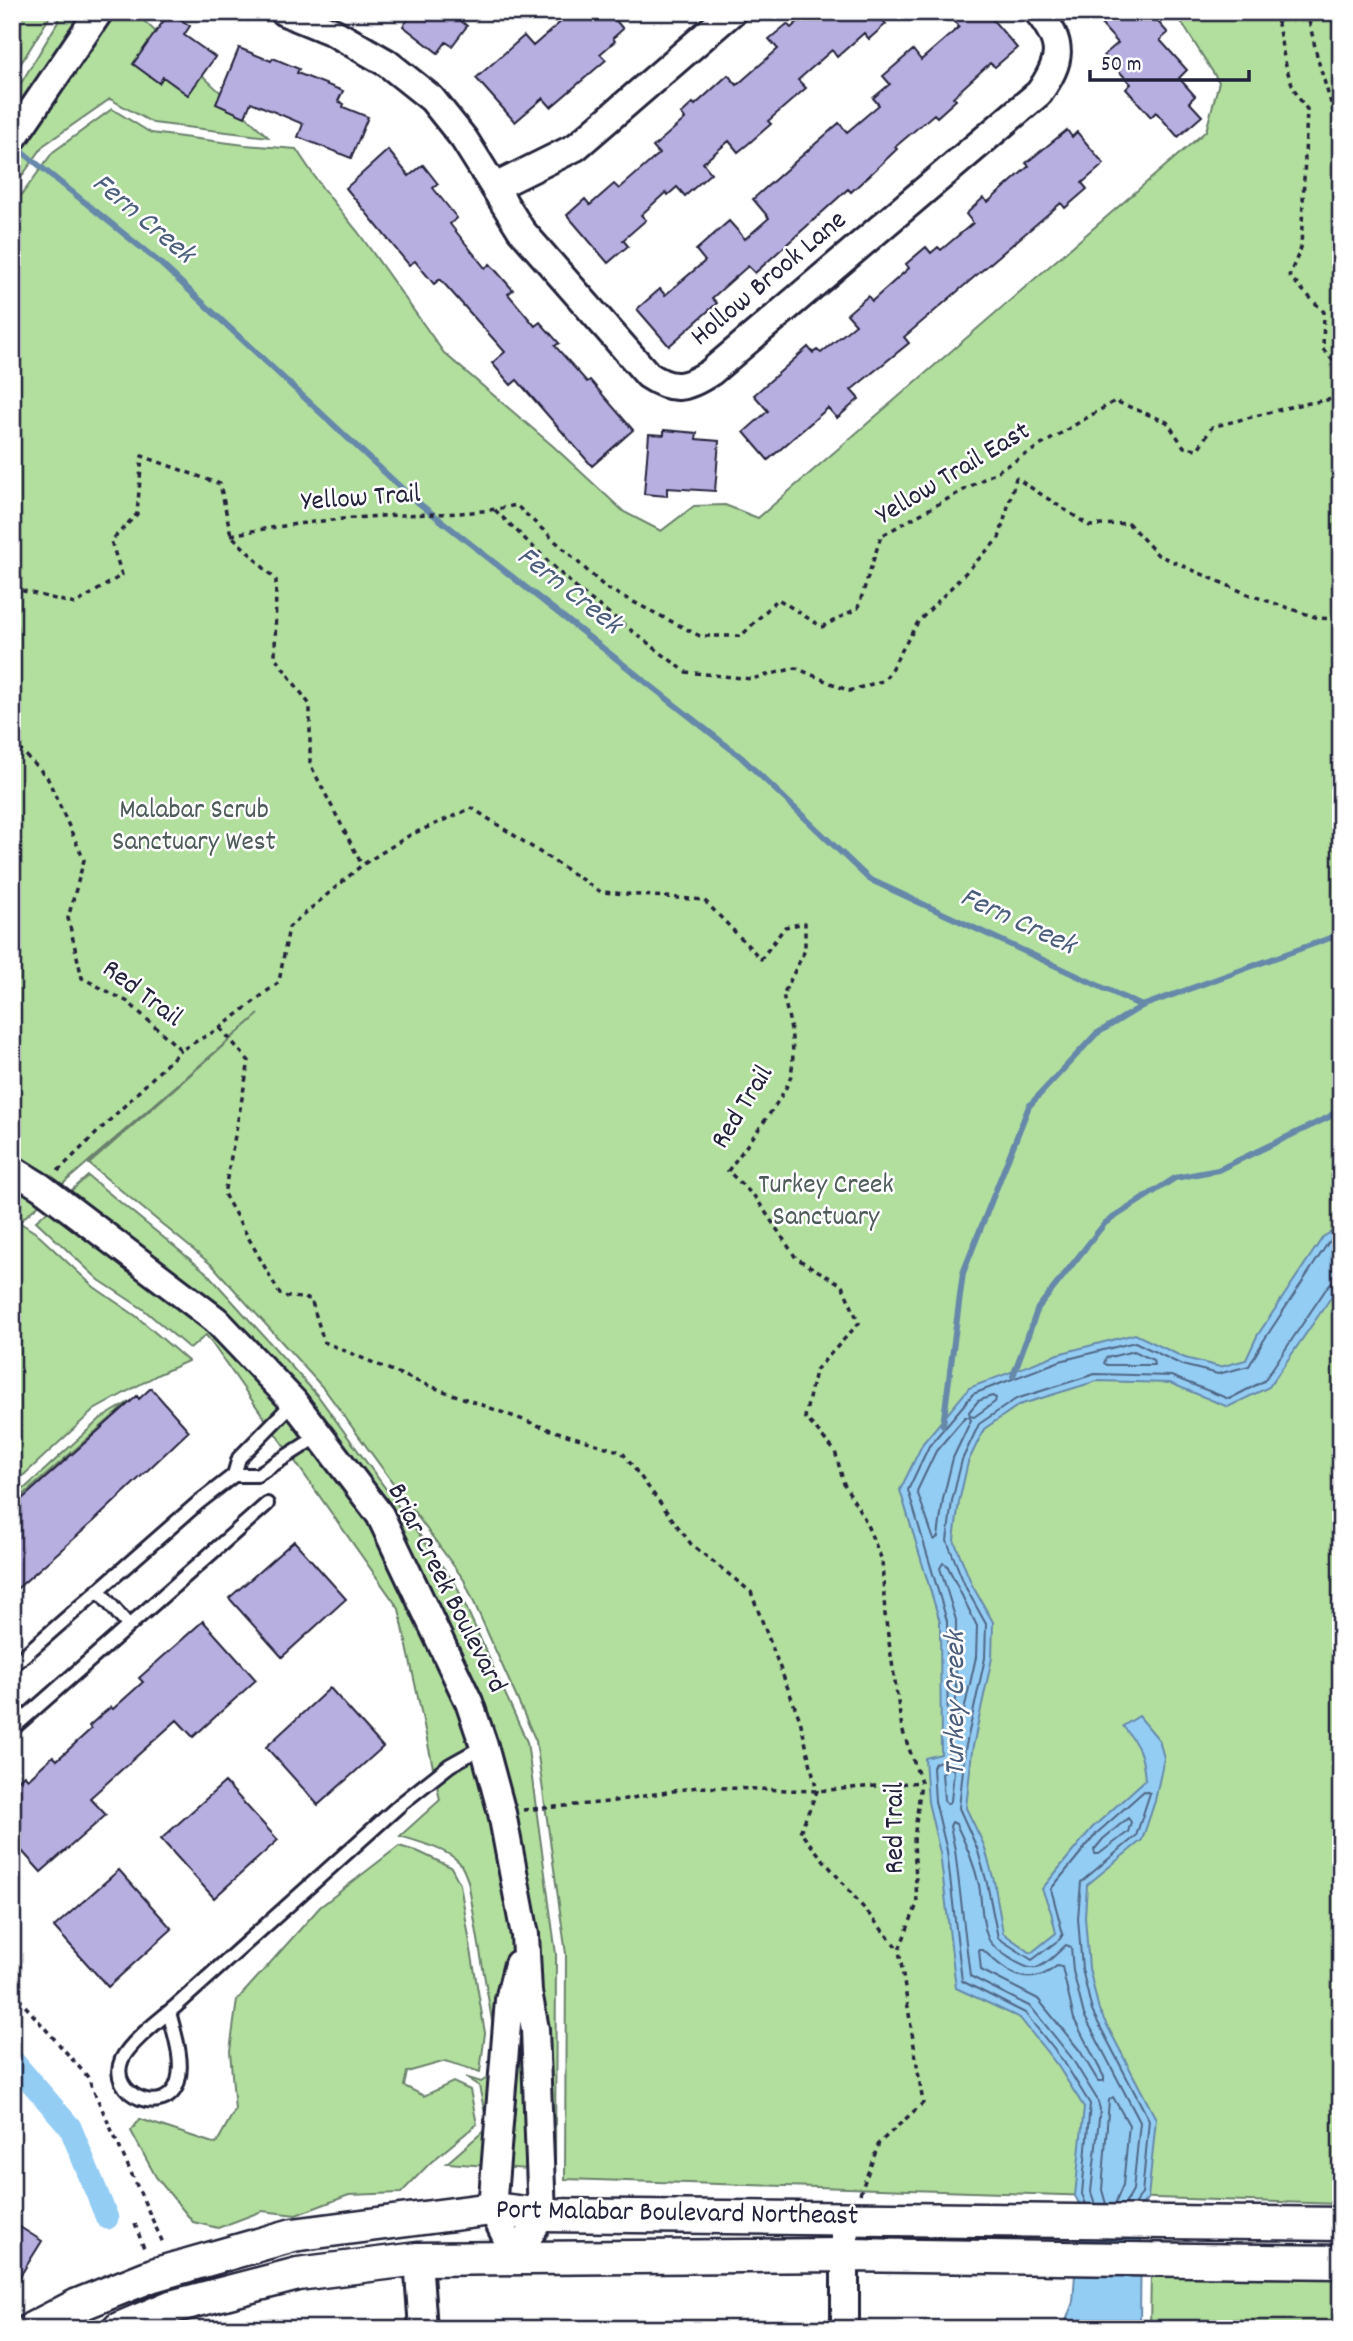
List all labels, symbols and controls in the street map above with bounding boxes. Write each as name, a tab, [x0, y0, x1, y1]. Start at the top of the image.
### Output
scale bar	[1090, 38, 1250, 82]
text: 50 m	[1101, 51, 1141, 81]
water label: Fern Creek	[81, 164, 205, 278]
street label: Hollow Brook Lane	[683, 203, 857, 357]
street label: Yellow Trail East	[869, 413, 1039, 537]
street label: Yellow Trail	[300, 476, 422, 524]
water label: Fern Creek	[506, 537, 632, 648]
park label: Malabar Scrub Sanctuary West	[112, 792, 276, 864]
water label: Fern Creek	[952, 878, 1084, 970]
street label: Red Trail	[92, 951, 190, 1039]
street label: Red Trail	[703, 1058, 786, 1158]
park label: Turkey Creek Sanctuary	[758, 1167, 894, 1239]
street label: Briar Creek Boulevard	[375, 1477, 515, 1701]
water label: Turkey Creek	[936, 1629, 979, 1777]
street label: Red Trail	[877, 1782, 917, 1874]
street label: Port Malabar Boulevard Northeast	[495, 2192, 859, 2238]

